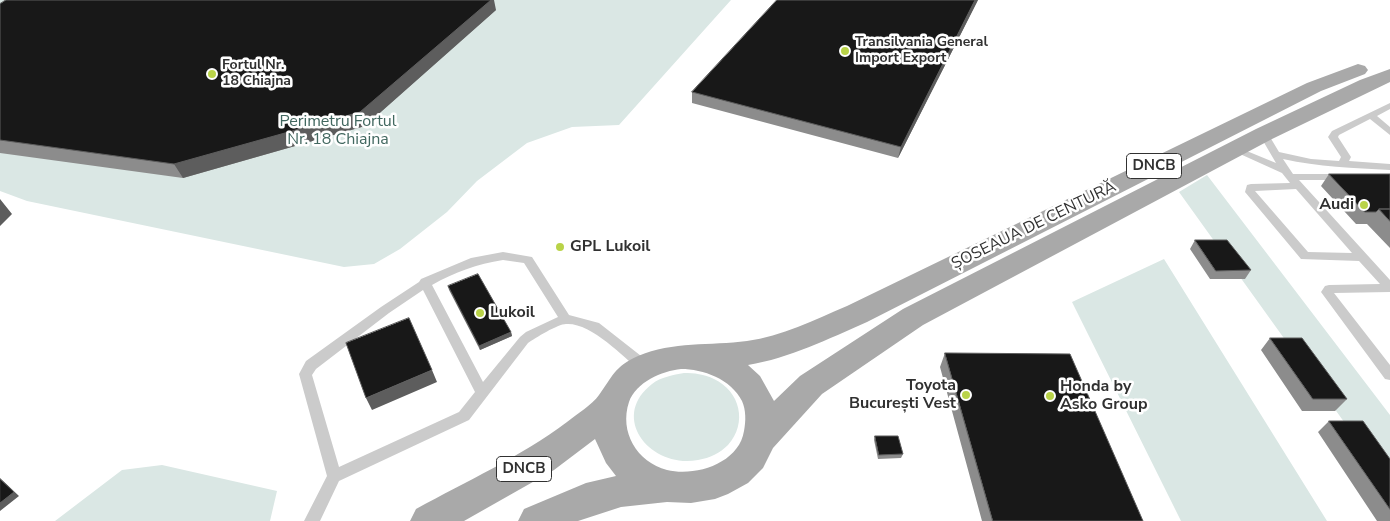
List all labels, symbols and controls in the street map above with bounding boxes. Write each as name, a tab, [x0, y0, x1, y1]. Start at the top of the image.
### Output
place label: Transilvania General Import Export	[855, 35, 988, 68]
marker: Transilvania General Import Export	[839, 45, 851, 57]
place label: Fortul Nr. 18 Chiajna	[222, 58, 291, 90]
marker: Fortul Nr. 18 Chiajna	[206, 68, 218, 80]
park label: Perimetru Fortul Nr. 18 Chiajna	[279, 112, 397, 150]
road number: DNCB	[1126, 154, 1182, 178]
street label: ȘOSEAUA DE CENTURĂ	[949, 178, 1119, 274]
place label: Audi	[1319, 195, 1354, 215]
marker: Audi	[1358, 199, 1370, 211]
place label: GPL Lukoil	[570, 237, 650, 257]
marker: GPL Lukoil	[554, 241, 566, 253]
place label: Lukoil	[490, 303, 535, 323]
marker: Lukoil	[474, 307, 486, 319]
place label: Toyota București Vest	[849, 376, 956, 414]
place label: Honda by Asko Group	[1060, 377, 1148, 415]
marker: Toyota București Vest	[960, 389, 972, 401]
marker: Honda by Asko Group	[1044, 390, 1056, 402]
road number: DNCB	[496, 456, 552, 482]

